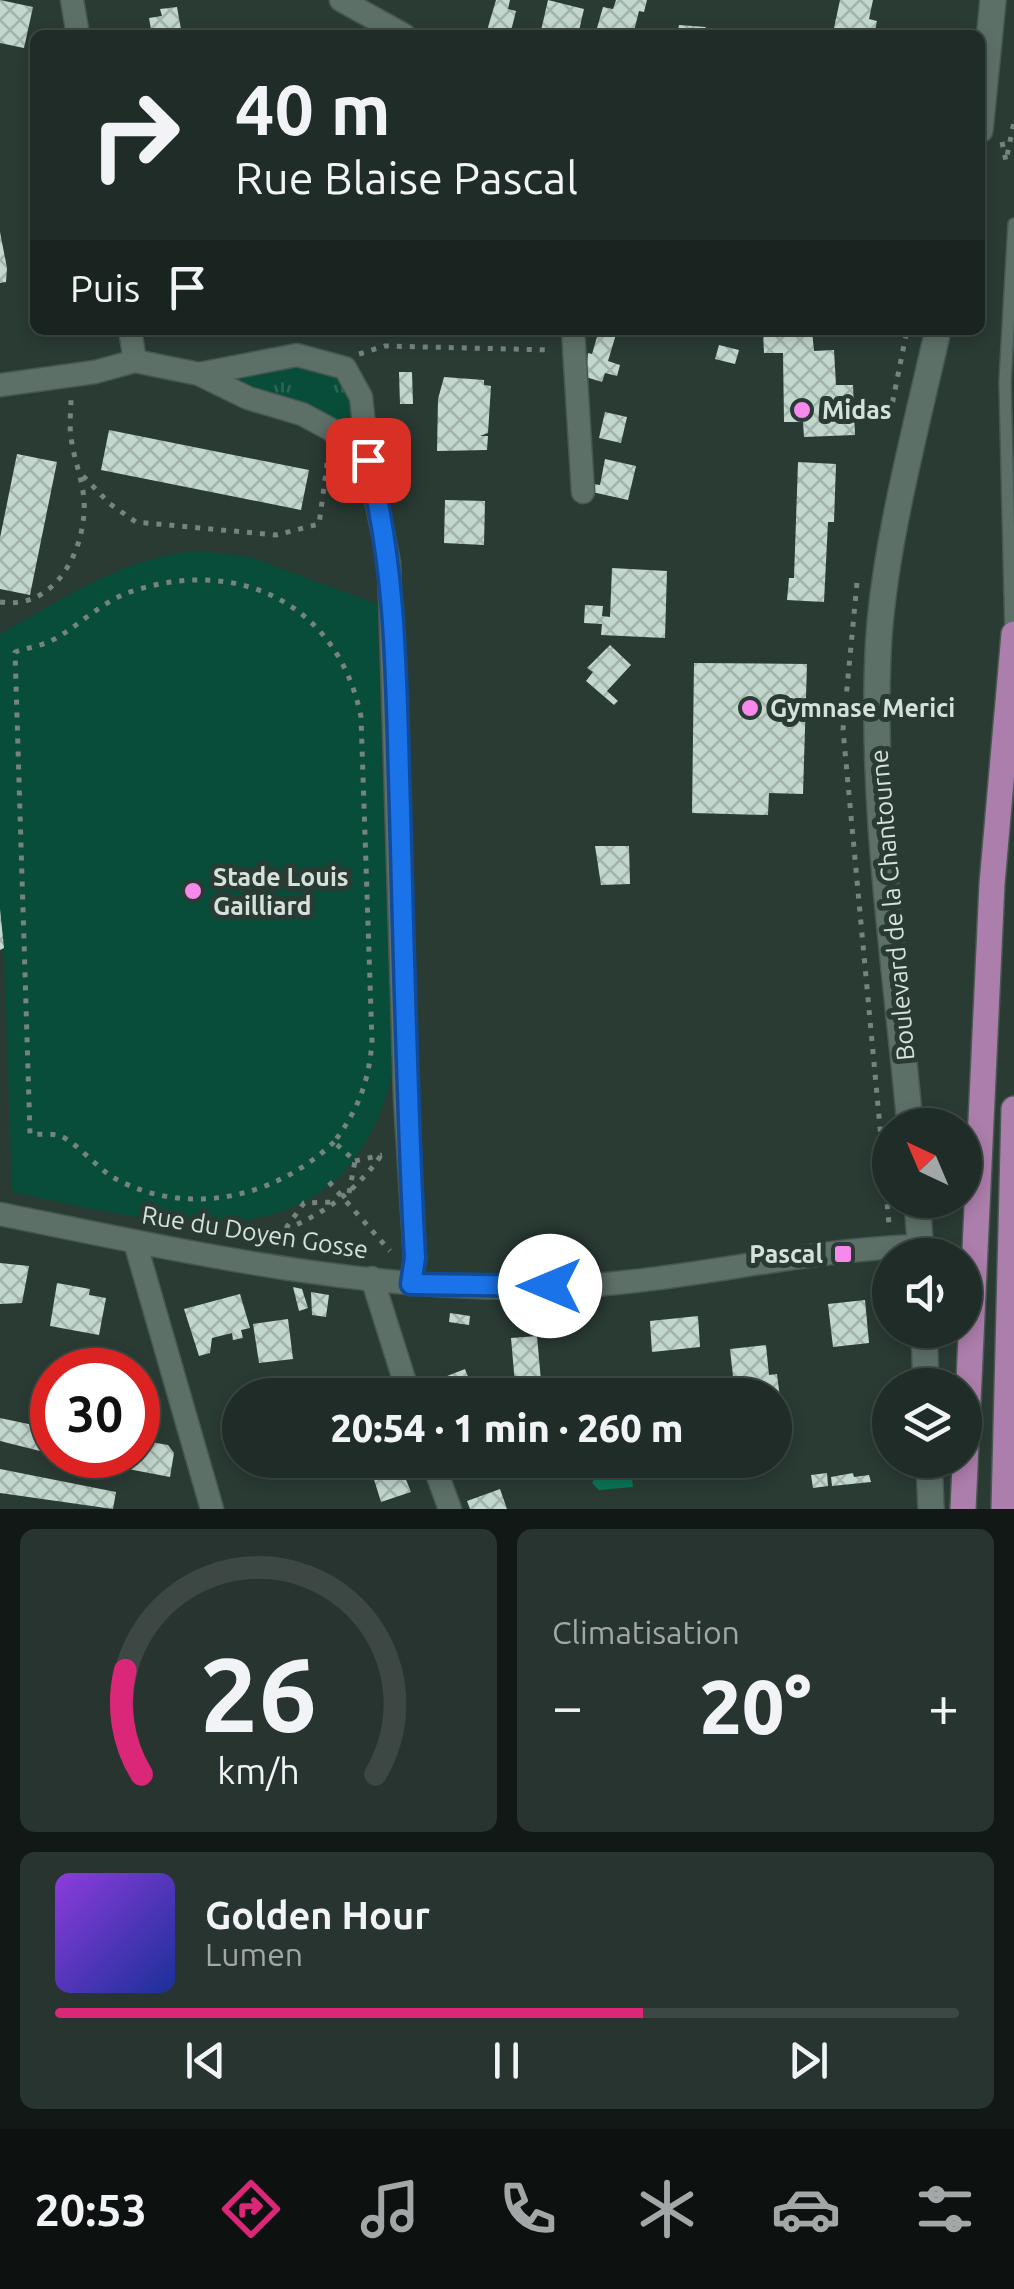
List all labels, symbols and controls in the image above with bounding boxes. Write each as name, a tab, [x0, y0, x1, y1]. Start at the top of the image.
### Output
icon: right	[70, 70, 200, 200]
text: 40 m	[235, 70, 391, 148]
text: Rue Blaise Pascal	[235, 152, 578, 203]
icon: arrive	[160, 260, 215, 315]
text: Puis	[70, 267, 140, 309]
place label: Midas	[822, 396, 892, 424]
marker: Midas	[791, 399, 813, 421]
pin	[326, 418, 411, 503]
icon: arrive	[341, 433, 396, 488]
place label: Gymnase Merici	[770, 694, 955, 722]
marker: Gymnase Merici	[739, 697, 761, 719]
street label: Boulevard de la Chantourne	[864, 748, 920, 1062]
place label: Stade Louis Gailliard	[213, 863, 349, 920]
marker: Stade Louis Gailliard	[182, 880, 204, 902]
north arrow	[872, 1108, 982, 1218]
map controls	[872, 1108, 982, 1478]
street label: Rue du Doyen Gosse	[140, 1200, 370, 1264]
position arrow	[498, 1234, 602, 1338]
button: sound	[872, 1238, 982, 1348]
place label: Pascal	[749, 1240, 823, 1268]
marker: Pascal	[832, 1243, 854, 1265]
speed limit sign: 30	[30, 1348, 160, 1478]
button: layers	[872, 1368, 982, 1478]
text: 20:54 · 1 min · 260 m	[330, 1407, 684, 1449]
text: Climatisation	[552, 1614, 740, 1650]
text: 26	[200, 1635, 317, 1752]
text: 20°	[700, 1664, 811, 1748]
text: −	[552, 1675, 583, 1736]
text: +	[928, 1675, 959, 1736]
text: km/h	[217, 1751, 300, 1791]
text: Golden Hour	[205, 1894, 430, 1936]
text: Lumen	[205, 1936, 303, 1972]
icon: previous	[178, 2033, 233, 2088]
icon: pause	[479, 2033, 534, 2088]
icon: next	[781, 2033, 836, 2088]
icon: directions	[216, 2174, 286, 2244]
icon: music	[355, 2174, 425, 2244]
icon: phone	[493, 2174, 563, 2244]
icon: climate	[632, 2174, 702, 2244]
icon: car	[771, 2174, 841, 2244]
icon: filters	[910, 2174, 980, 2244]
text: 20:53	[34, 2184, 147, 2235]

